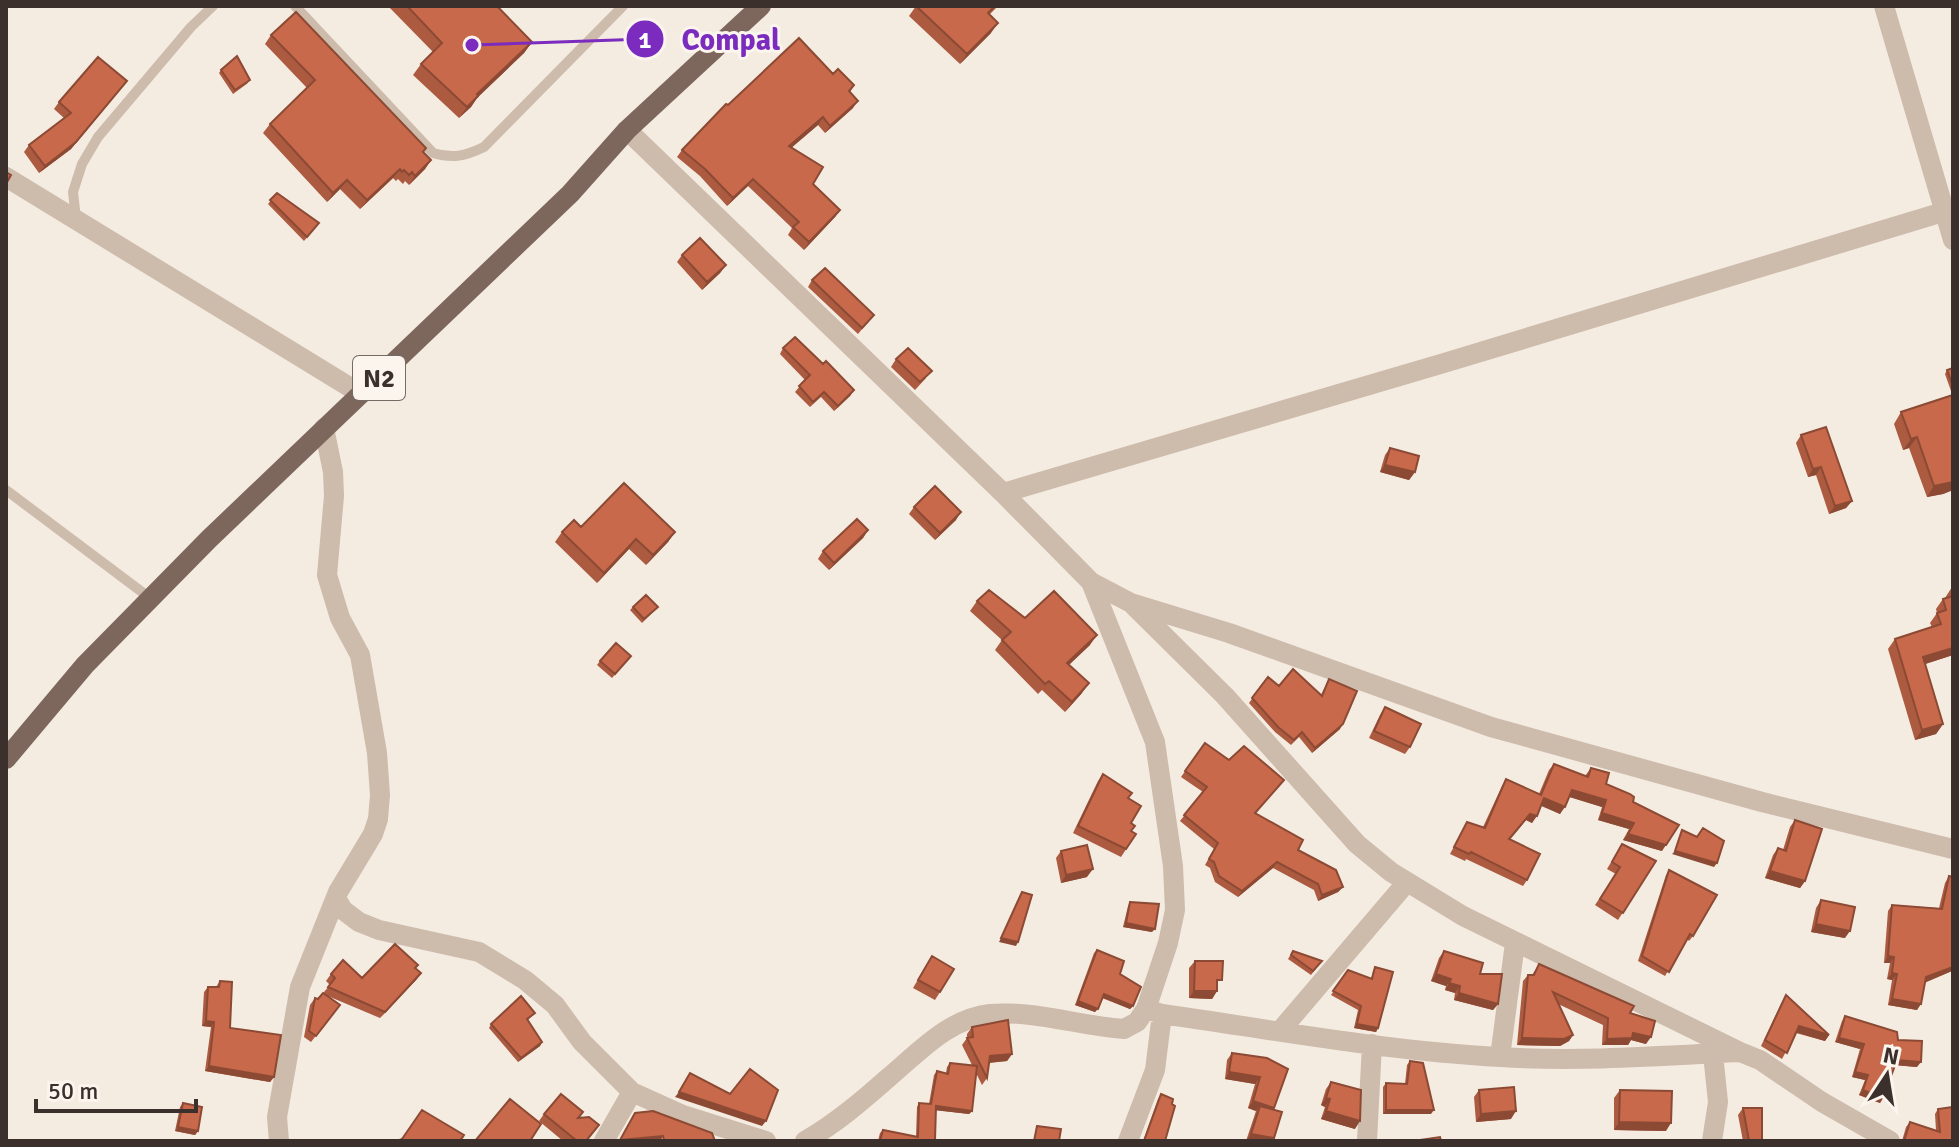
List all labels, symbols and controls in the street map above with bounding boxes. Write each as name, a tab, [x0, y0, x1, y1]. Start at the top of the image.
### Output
callout: Compal	[625, 12, 796, 66]
text: Compal	[682, 22, 780, 59]
text: 1	[639, 25, 652, 55]
road number: N2	[353, 356, 405, 400]
north arrow	[1847, 1035, 1927, 1115]
text: N	[1881, 1041, 1901, 1071]
scale bar	[36, 1063, 196, 1113]
text: 50 m	[48, 1076, 98, 1106]

